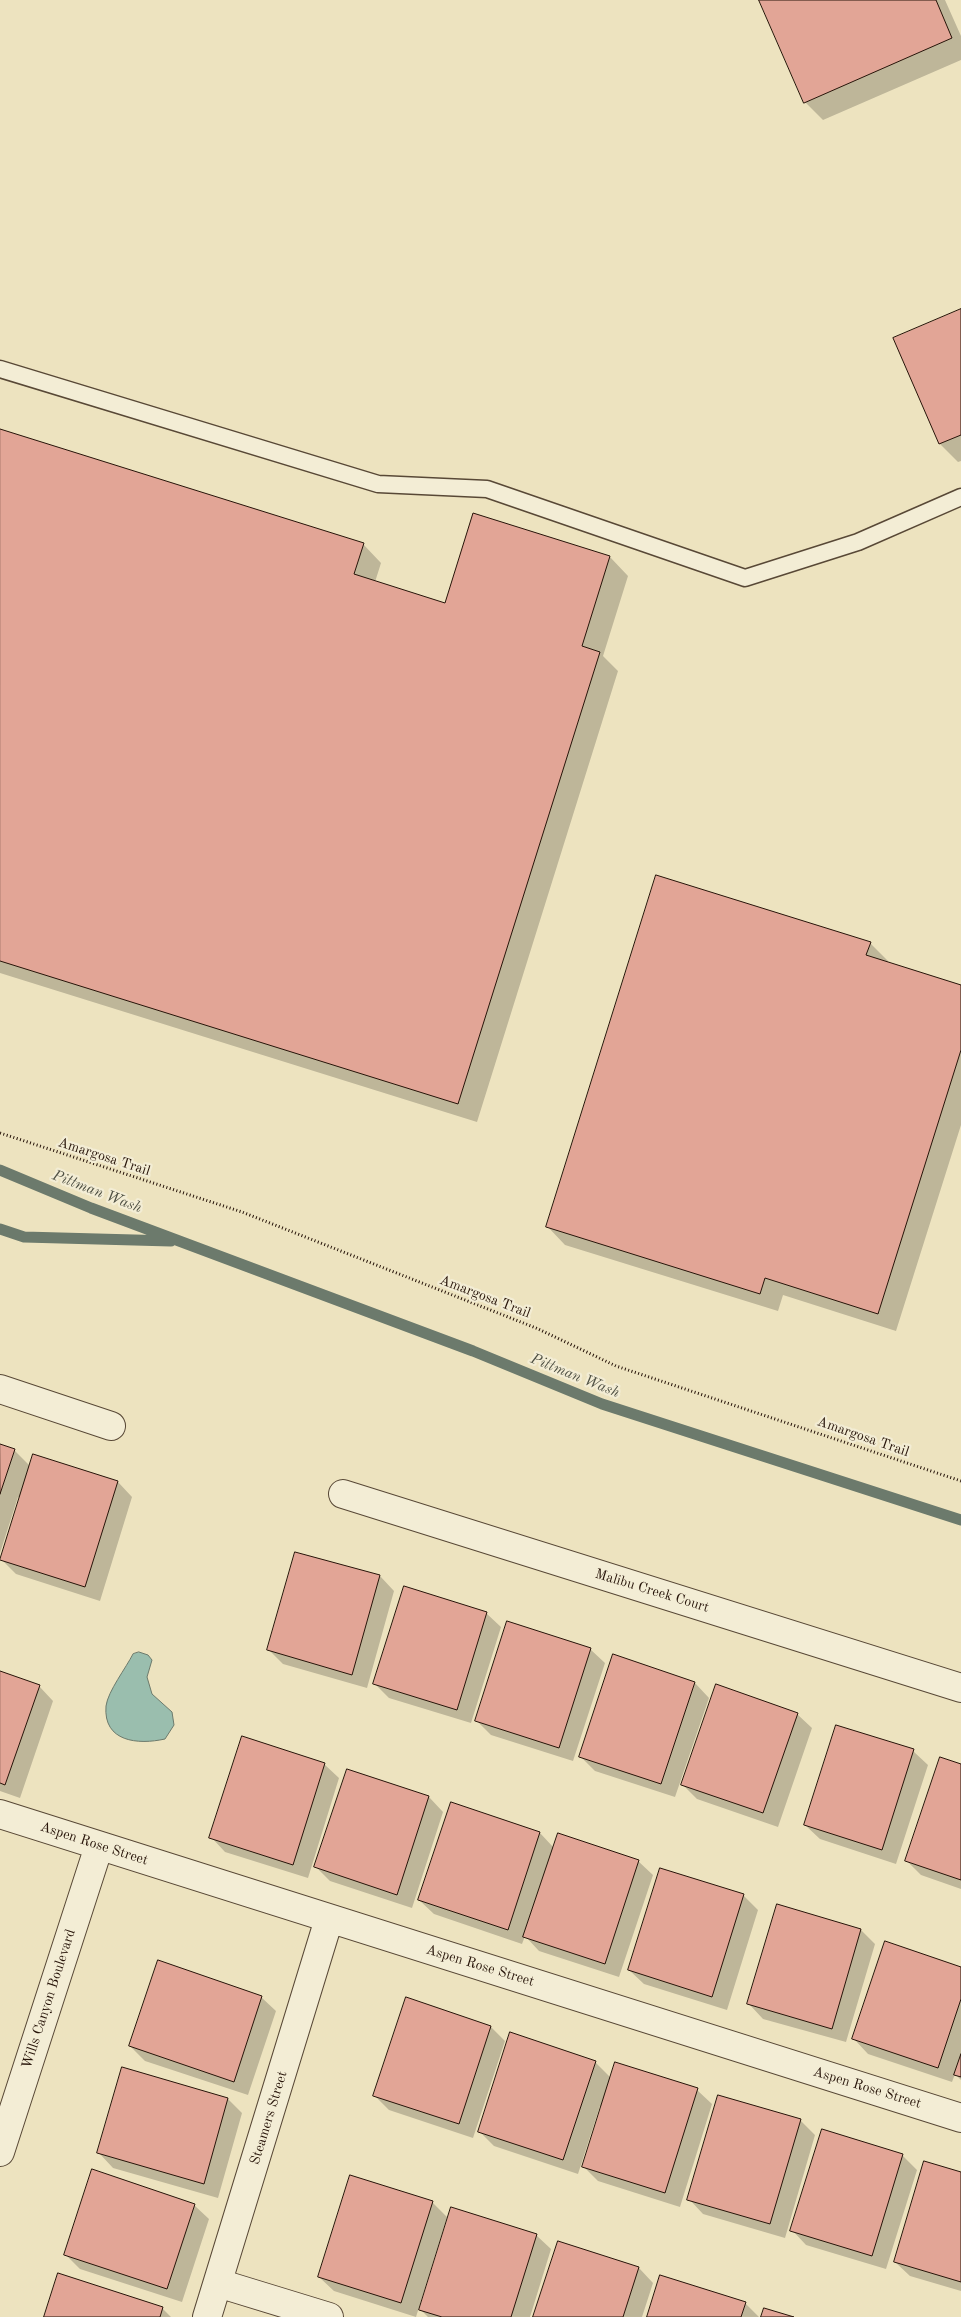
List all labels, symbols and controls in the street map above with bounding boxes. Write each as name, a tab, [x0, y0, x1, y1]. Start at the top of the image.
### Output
street label: Amargosa Trail	[56, 1134, 152, 1180]
water label: Pittman Wash	[50, 1167, 144, 1217]
street label: Amargosa Trail	[437, 1272, 533, 1322]
water label: Pittman Wash	[528, 1350, 622, 1402]
street label: Amargosa Trail	[815, 1413, 911, 1461]
street label: Malibu Creek Court	[593, 1566, 711, 1616]
street label: Aspen Rose Street	[38, 1819, 150, 1869]
street label: Wills Canyon Boulevard	[18, 1927, 80, 2071]
street label: Aspen Rose Street	[424, 1942, 536, 1990]
street label: Aspen Rose Street	[811, 2064, 923, 2112]
street label: Steamers Street	[247, 2069, 291, 2167]

